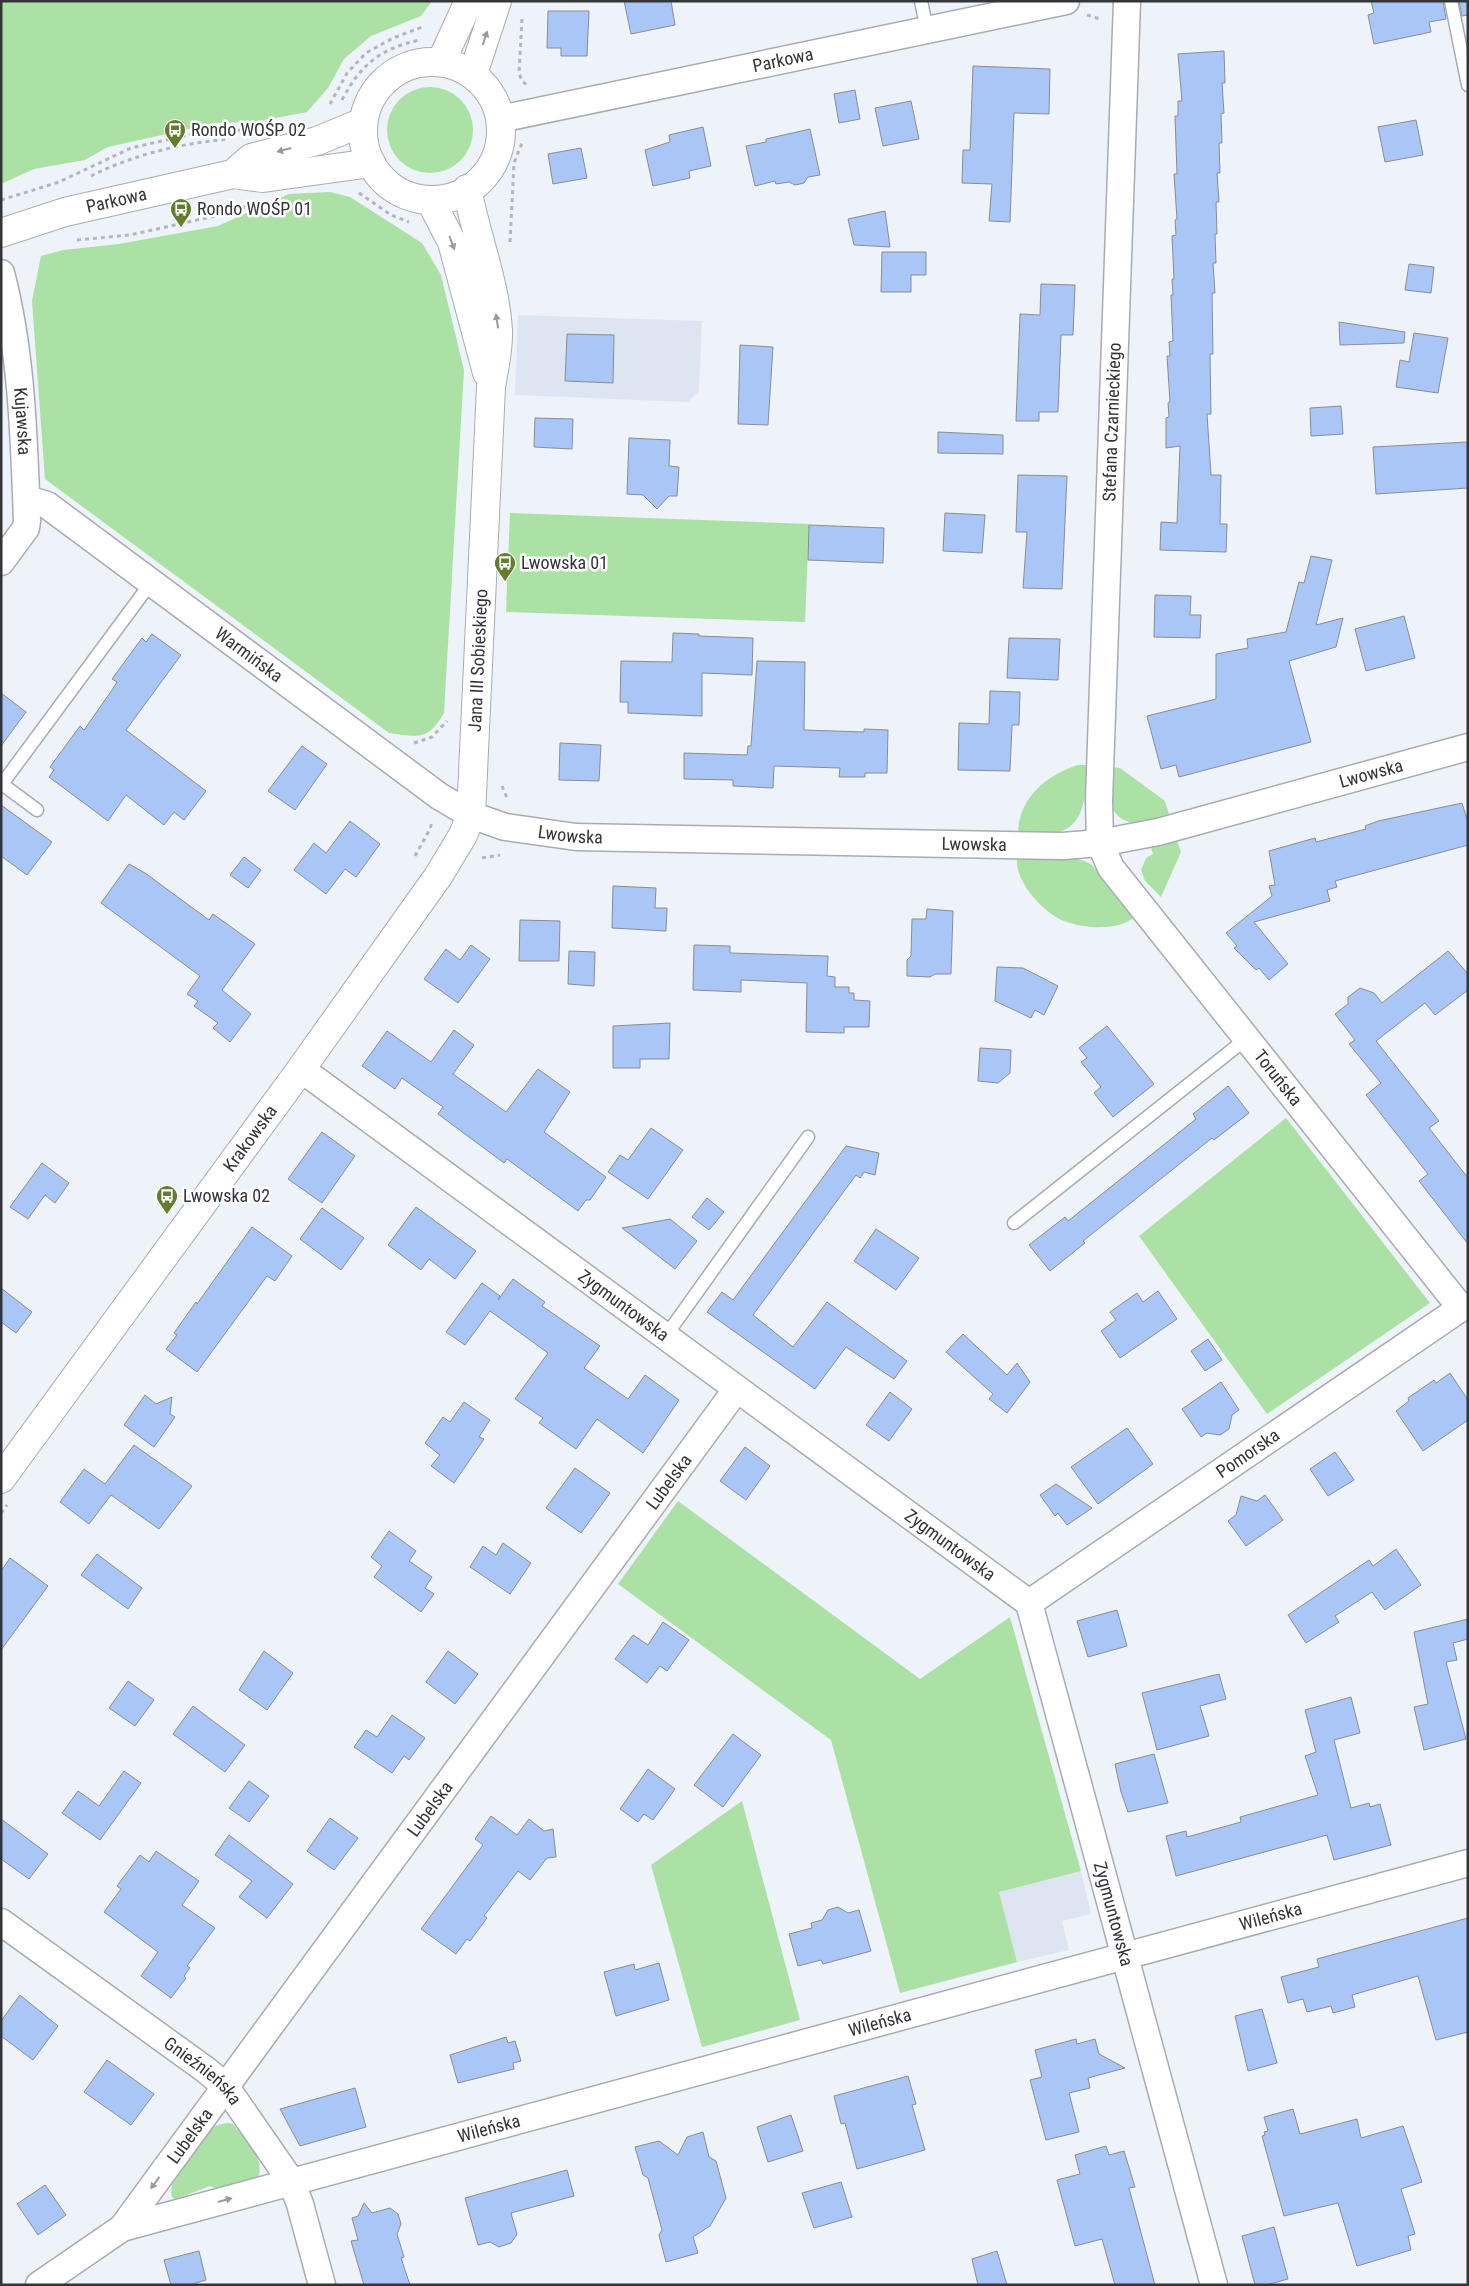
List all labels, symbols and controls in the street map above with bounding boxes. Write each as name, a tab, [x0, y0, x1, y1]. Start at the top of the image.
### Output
one-way arrow	[482, 30, 489, 45]
street label: Parkowa	[751, 43, 815, 76]
bus stop icon: Rondo WOŚP 02	[163, 118, 187, 149]
place label: Rondo WOŚP 02	[191, 119, 306, 140]
one-way arrow	[276, 146, 291, 154]
street label: Parkowa	[84, 183, 149, 217]
bus stop icon: Rondo WOŚP 01	[169, 197, 193, 228]
place label: Rondo WOŚP 01	[197, 198, 312, 219]
one-way arrow	[448, 236, 456, 250]
one-way arrow	[493, 313, 501, 329]
street label: Stefana Czarnieckiego	[1098, 342, 1125, 502]
street label: Kujawska	[10, 387, 35, 456]
bus stop icon: Lwowska 01	[493, 551, 517, 582]
place label: Lwowska 01	[521, 552, 608, 573]
street label: Jana III Sobieskiego	[464, 588, 492, 732]
street label: Warmińska	[211, 622, 287, 686]
street label: Lwowska	[1337, 754, 1405, 792]
street label: Lwowska	[537, 821, 603, 847]
street label: Lwowska	[941, 833, 1007, 855]
street label: Toruńska	[1250, 1045, 1307, 1110]
street label: Krakowska	[218, 1101, 281, 1176]
bus stop icon: Lwowska 02	[155, 1184, 179, 1215]
place label: Lwowska 02	[183, 1185, 270, 1206]
street label: Zygmuntowska	[574, 1265, 673, 1345]
street label: Pomorska	[1212, 1424, 1283, 1482]
street label: Lubelska	[642, 1450, 696, 1513]
street label: Zygmuntowska	[901, 1505, 1000, 1585]
street label: Lubelska	[403, 1777, 457, 1840]
street label: Zygmuntowska	[1090, 1859, 1138, 1968]
street label: Wileńska	[1237, 1898, 1304, 1935]
street label: Wileńska	[846, 2004, 913, 2041]
street label: Gnieźnieńska	[160, 2032, 246, 2109]
street label: Lubelska	[163, 2104, 217, 2167]
street label: Wileńska	[455, 2110, 522, 2147]
one-way arrow	[150, 2176, 160, 2190]
one-way arrow	[217, 2195, 232, 2203]

